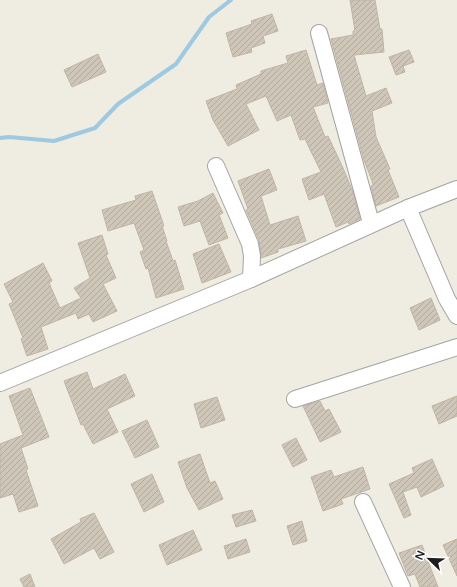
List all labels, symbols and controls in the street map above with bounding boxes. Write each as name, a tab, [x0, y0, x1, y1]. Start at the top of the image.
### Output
north arrow	[409, 539, 449, 579]
text: N	[413, 549, 428, 562]

